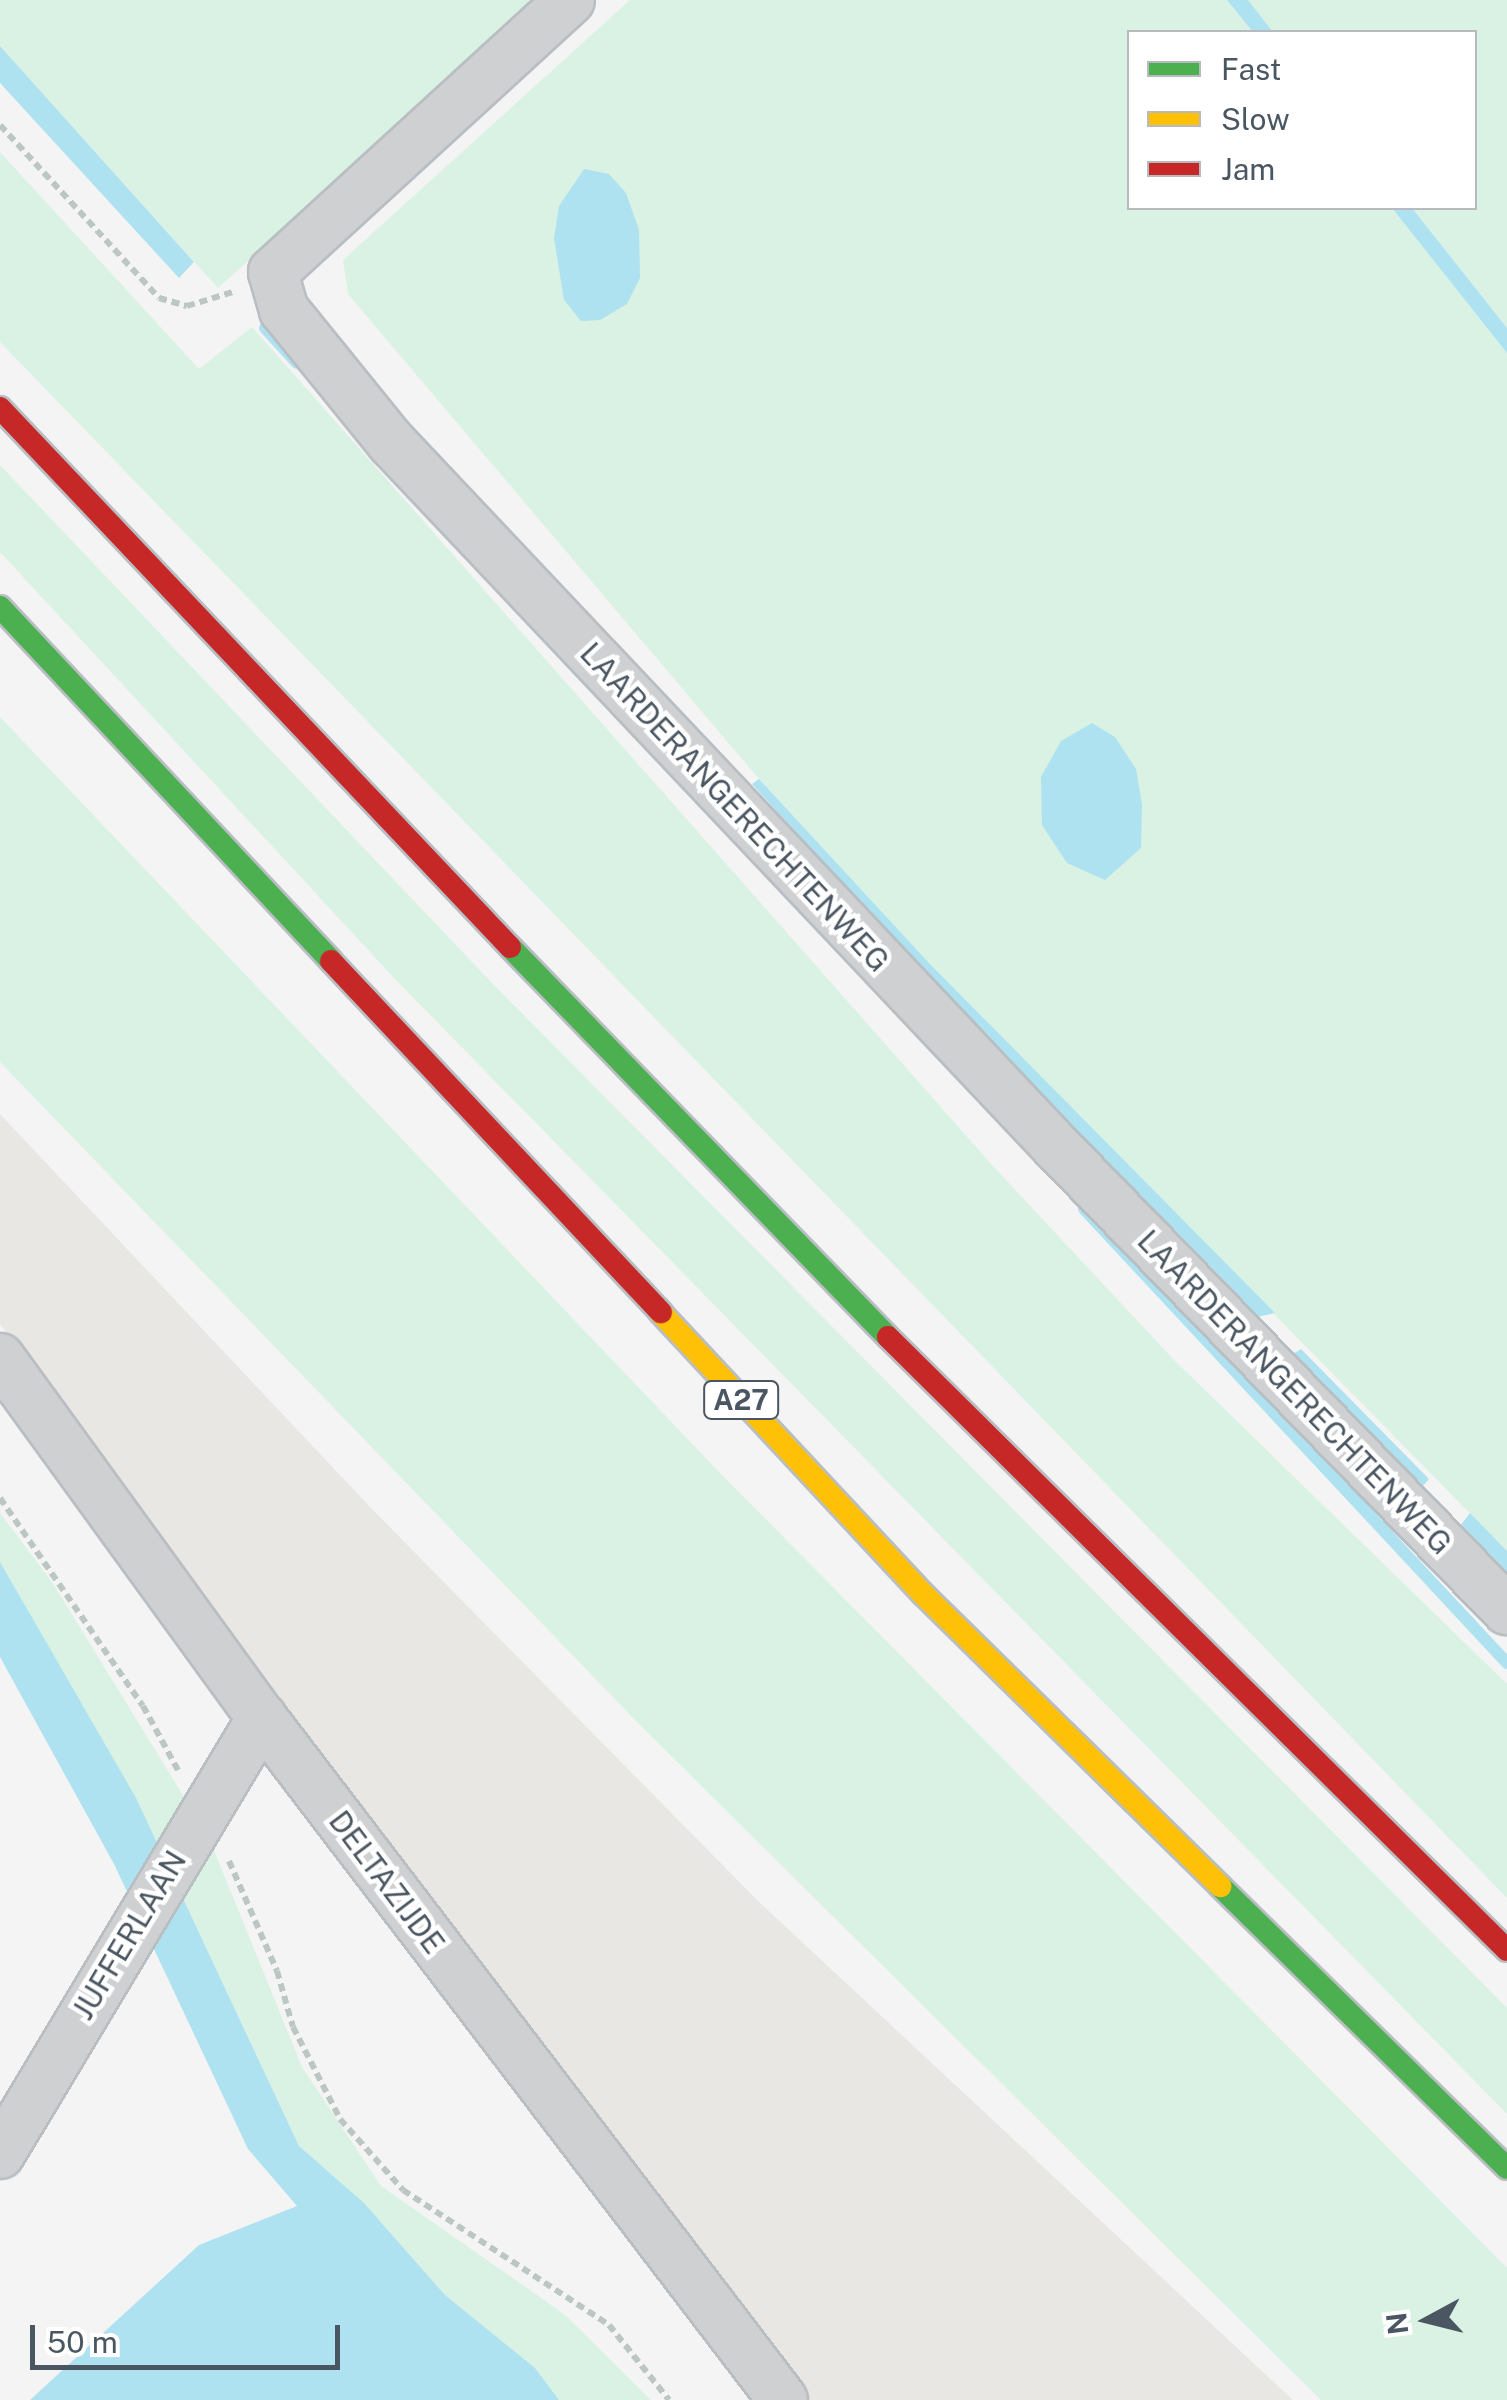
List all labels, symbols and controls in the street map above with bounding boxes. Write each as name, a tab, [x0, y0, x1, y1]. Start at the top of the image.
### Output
legend	[1127, 30, 1477, 210]
text: Fast	[1221, 51, 1281, 87]
text: Slow	[1221, 101, 1290, 137]
text: Jam	[1221, 151, 1275, 187]
street label: LAARDERANGERECHTENWEG	[573, 635, 897, 979]
street label: LAARDERANGERECHTENWEG	[1130, 1222, 1460, 1562]
road number: A27	[701, 1377, 781, 1423]
street label: DELTAZIJDE	[322, 1804, 452, 1960]
street label: JUFFERLAAN	[64, 1844, 194, 2026]
north arrow	[1377, 2270, 1477, 2370]
scale bar	[35, 2305, 345, 2367]
text: N	[1379, 2311, 1414, 2337]
text: 50 m	[47, 2324, 118, 2360]

